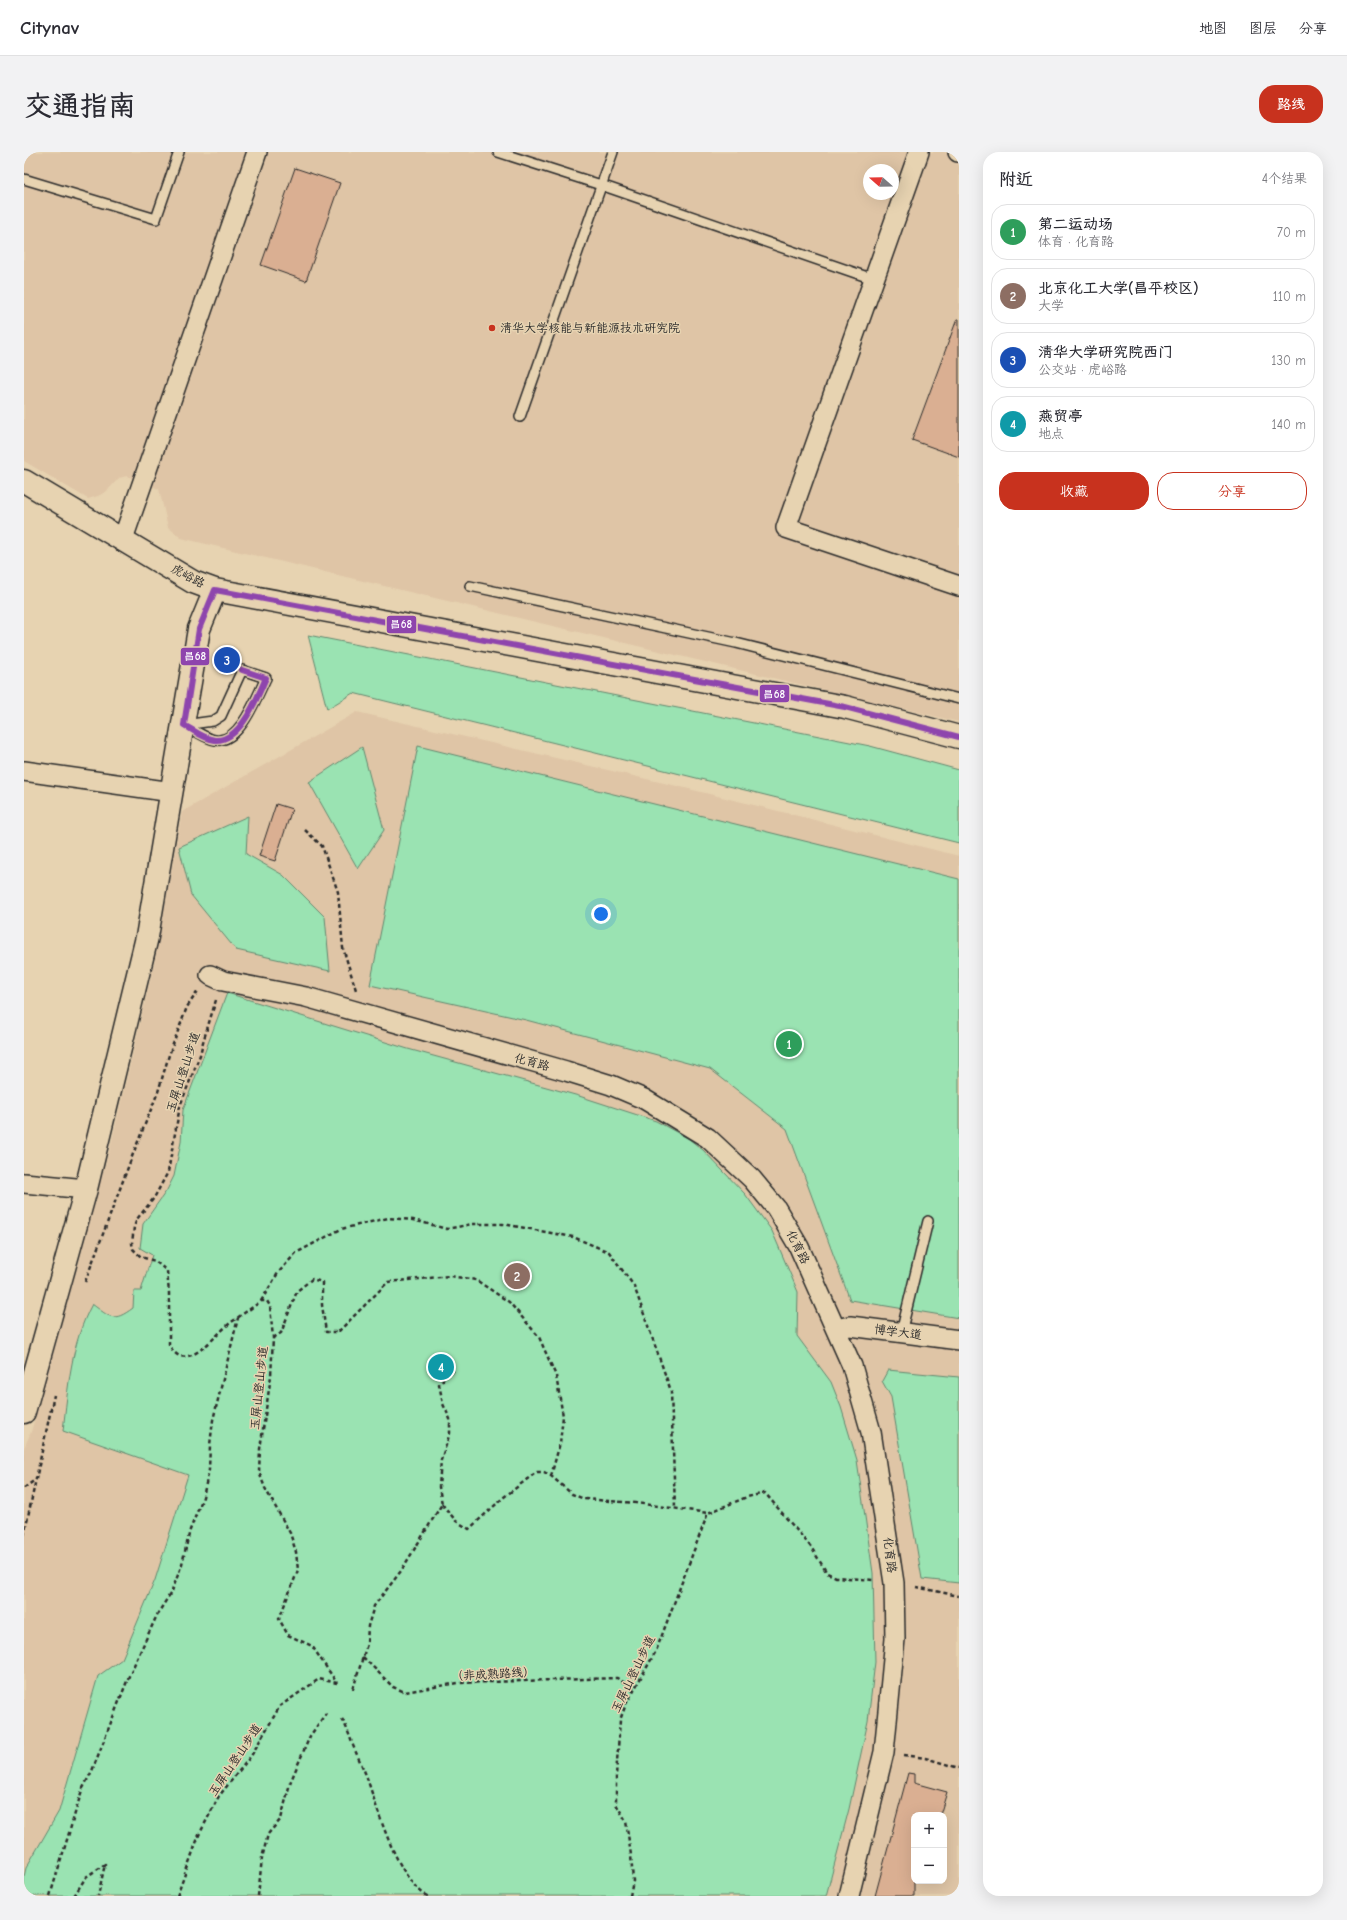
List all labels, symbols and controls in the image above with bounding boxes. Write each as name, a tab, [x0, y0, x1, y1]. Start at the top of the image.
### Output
text: Citynav	[20, 17, 79, 39]
text: 地图	[1199, 20, 1227, 37]
text: 图层	[1249, 20, 1277, 37]
text: 分享	[1299, 20, 1327, 37]
button: 路线	[1259, 85, 1323, 123]
text: 交通指南	[24, 90, 136, 122]
north arrow	[863, 164, 899, 200]
text: 附近	[999, 170, 1033, 189]
text: 4个结果	[1262, 171, 1307, 186]
text: 第二运动场	[1038, 215, 1113, 233]
text: 1	[1010, 225, 1016, 240]
text: 70 m	[1277, 225, 1306, 240]
text: 体育 · 化育路	[1038, 234, 1114, 249]
text: 北京化工大学(昌平校区)	[1038, 279, 1199, 297]
text: 2	[1010, 289, 1016, 304]
text: 110 m	[1273, 289, 1306, 304]
text: 大学	[1038, 298, 1064, 313]
place label: 清华大学核能与新能源技术研究院	[500, 321, 680, 335]
marker: 清华大学核能与新能源技术研究院	[487, 323, 497, 333]
text: 清华大学研究院西门	[1038, 343, 1173, 361]
text: 3	[1010, 353, 1016, 368]
text: 130 m	[1271, 353, 1306, 368]
text: 公交站 · 虎峪路	[1038, 362, 1127, 377]
text: 燕贸亭	[1038, 407, 1083, 425]
text: 4	[1010, 417, 1016, 432]
text: 140 m	[1272, 417, 1306, 432]
text: 地点	[1038, 426, 1064, 441]
button: 收藏	[999, 472, 1149, 510]
button: 分享	[1157, 472, 1307, 510]
street label: 虎峪路	[169, 561, 207, 591]
line badge: 昌68	[386, 615, 417, 634]
text: 昌68	[390, 618, 413, 631]
pin: 3	[214, 645, 240, 675]
line badge: 昌68	[180, 647, 210, 666]
text: 昌68	[184, 650, 207, 663]
line badge: 昌68	[759, 684, 790, 703]
text: 昌68	[763, 688, 786, 701]
your location	[591, 904, 611, 924]
pin: 1	[776, 1029, 802, 1059]
street label: 玉屏山登山步道	[163, 1030, 203, 1114]
street label: 化育路	[513, 1051, 551, 1073]
street label: 化育路	[784, 1228, 812, 1266]
pin: 2	[504, 1261, 530, 1291]
street label: 博学大道	[873, 1322, 923, 1342]
street label: 玉屏山登山步道	[248, 1345, 270, 1431]
pin: 4	[428, 1352, 454, 1382]
street label: 化育路	[881, 1536, 899, 1574]
street label: 玉屏山登山步道	[608, 1633, 658, 1715]
street label: （非成熟路线）	[451, 1665, 535, 1683]
street label: 玉屏山登山步道	[206, 1721, 264, 1799]
map controls	[911, 1812, 947, 1884]
button: +	[911, 1812, 947, 1848]
button: −	[911, 1848, 947, 1884]

